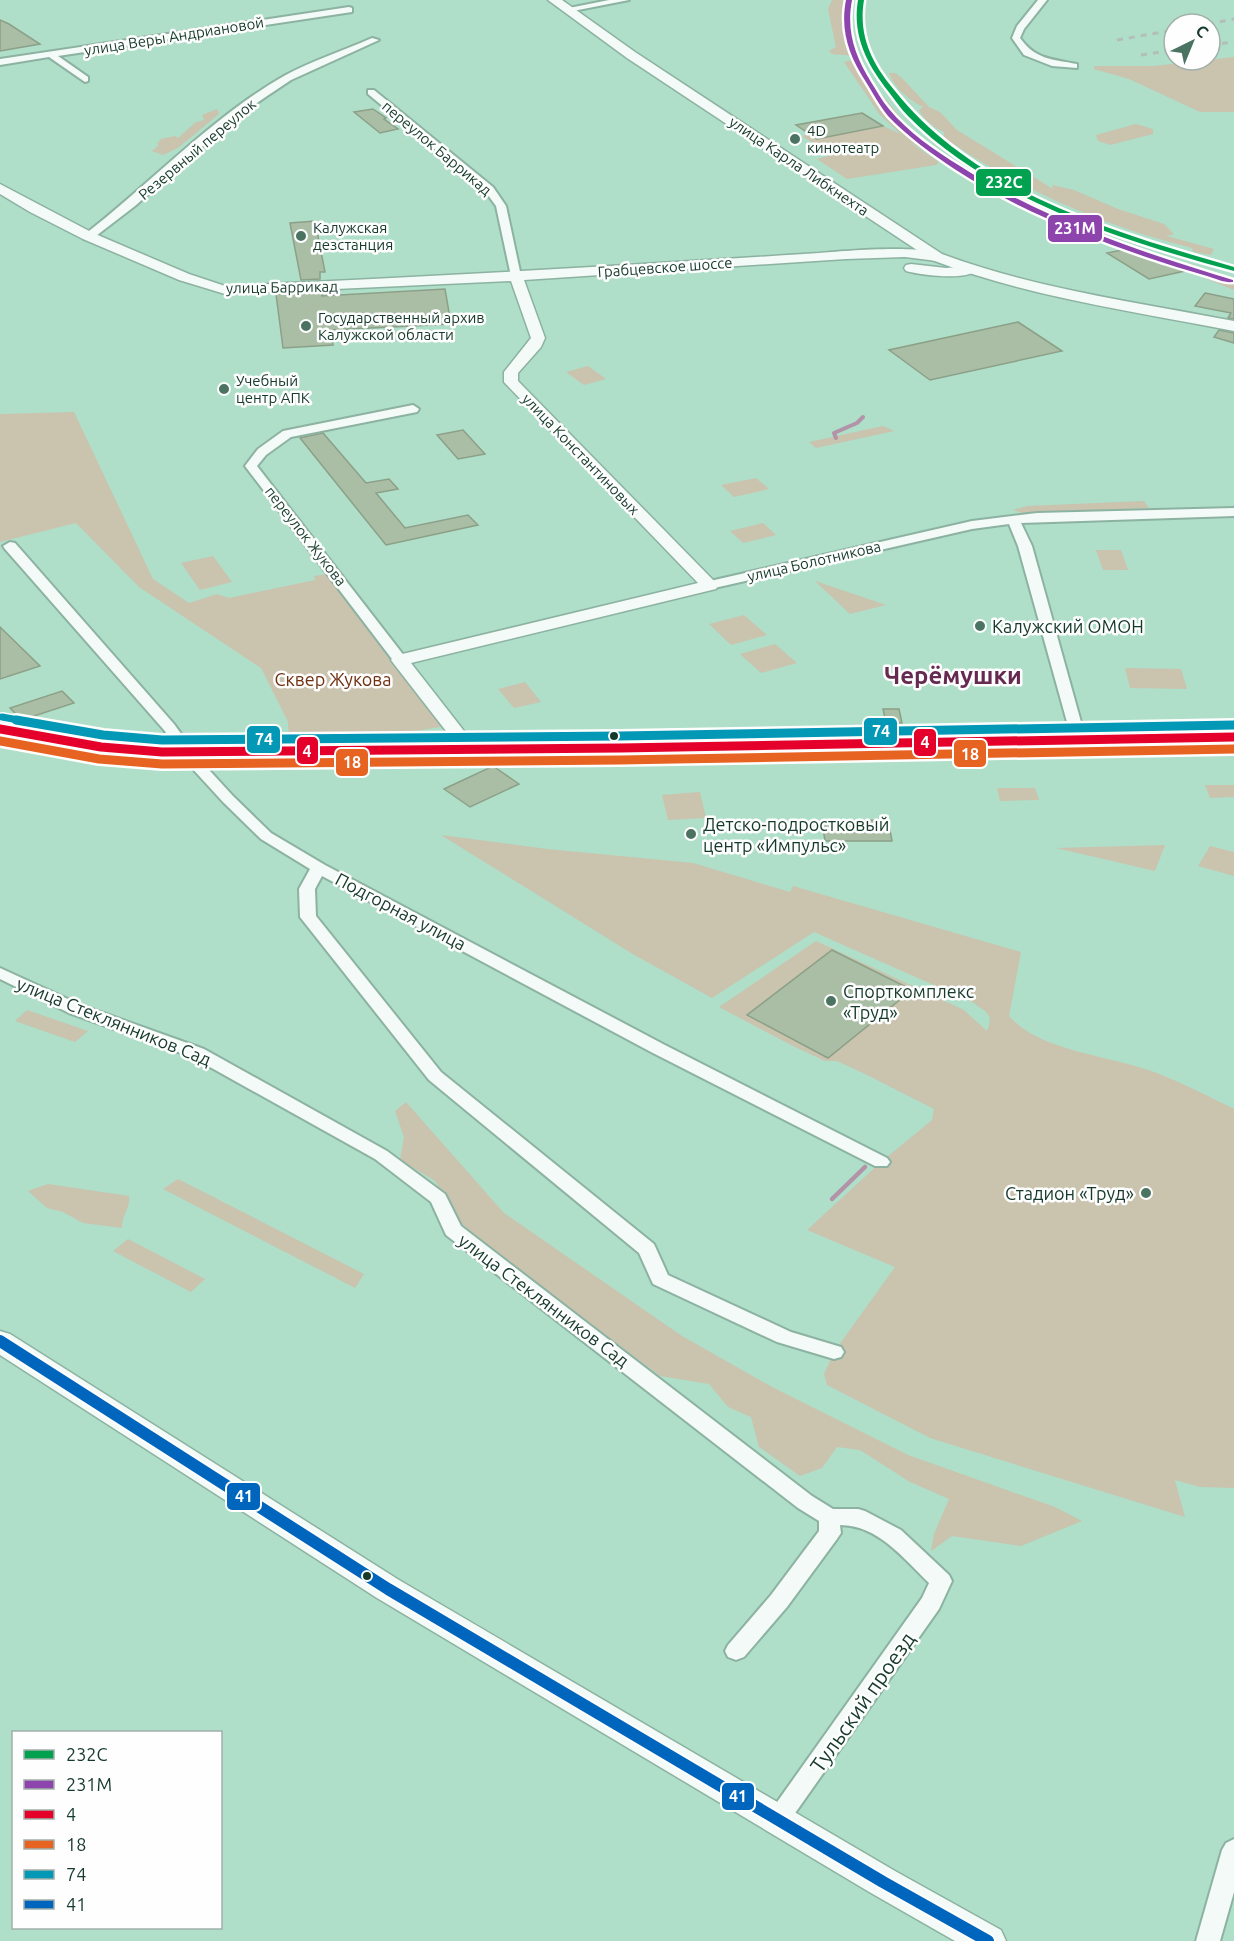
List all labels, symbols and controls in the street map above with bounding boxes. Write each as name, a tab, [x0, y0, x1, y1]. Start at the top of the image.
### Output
north arrow	[1162, 12, 1222, 72]
street label: улица Веры Андриановой	[83, 13, 265, 59]
text: С	[1192, 21, 1212, 41]
street label: Резервный переулок	[135, 95, 259, 203]
street label: переулок Баррикад	[379, 97, 495, 199]
street label: улица Карла Либкнехта	[726, 113, 872, 219]
place label: 4D кинотеатр	[807, 122, 879, 156]
marker: 4D кинотеатр	[788, 132, 802, 146]
line badge: 232C	[975, 168, 1032, 197]
text: 232C	[985, 173, 1023, 191]
line badge: 231М	[1047, 214, 1103, 243]
place label: Калужская дезстанция	[313, 219, 393, 253]
text: 231М	[1054, 219, 1096, 237]
marker: Калужская дезстанция	[294, 229, 308, 243]
street label: Грабцевское шоссе	[597, 254, 733, 280]
street label: улица Баррикад	[226, 278, 338, 296]
place label: Государственный архив Калужской области	[318, 309, 485, 343]
marker: Государственный архив Калужской области	[299, 319, 313, 333]
place label: Учебный центр АПК	[236, 372, 310, 406]
marker: Учебный центр АПК	[217, 382, 231, 396]
street label: улица Константиновых	[519, 390, 643, 518]
street label: переулок Жукова	[262, 483, 350, 589]
street label: улица Болотникова	[746, 537, 882, 585]
place label: Калужский ОМОН	[992, 616, 1144, 636]
marker: Калужский ОМОН	[973, 619, 987, 633]
district label: Черёмушки	[884, 662, 1022, 689]
park label: Сквер Жукова	[274, 669, 392, 689]
line badge: 74	[863, 717, 898, 746]
text: 74	[872, 722, 890, 740]
line badge: 74	[246, 725, 281, 754]
line badge: 4	[913, 728, 937, 757]
text: 74	[255, 730, 273, 748]
unlabelled marker	[608, 730, 620, 742]
text: 4	[920, 733, 930, 751]
line badge: 4	[296, 736, 319, 765]
line badge: 18	[953, 739, 987, 768]
text: 4	[302, 742, 312, 760]
text: 18	[961, 745, 979, 763]
line badge: 18	[335, 748, 369, 777]
text: 18	[343, 753, 361, 771]
place label: Детско-подростковый центр «Импульс»	[703, 814, 889, 855]
marker: Детско-подростковый центр «Импульс»	[684, 827, 698, 841]
street label: Подгорная улица	[332, 868, 470, 954]
street label: улица Стеклянников Сад	[14, 973, 215, 1069]
place label: Спорткомплекс «Труд»	[843, 981, 974, 1022]
marker: Спорткомплекс «Труд»	[824, 994, 838, 1008]
place label: Стадион «Труд»	[1005, 1183, 1134, 1203]
marker: Стадион «Труд»	[1139, 1186, 1153, 1200]
street label: улица Стеклянников Сад	[455, 1229, 633, 1371]
line badge: 41	[226, 1482, 261, 1511]
text: 41	[235, 1487, 253, 1505]
unlabelled marker	[361, 1570, 373, 1582]
street label: Тульский проезд	[805, 1627, 919, 1777]
legend	[12, 1731, 222, 1929]
text: 232C	[66, 1744, 108, 1764]
text: 231М	[66, 1774, 112, 1794]
line badge: 41	[721, 1782, 755, 1811]
text: 41	[729, 1787, 747, 1805]
text: 4	[66, 1804, 76, 1824]
text: 18	[66, 1834, 86, 1854]
text: 74	[66, 1864, 86, 1884]
text: 41	[66, 1894, 86, 1914]

